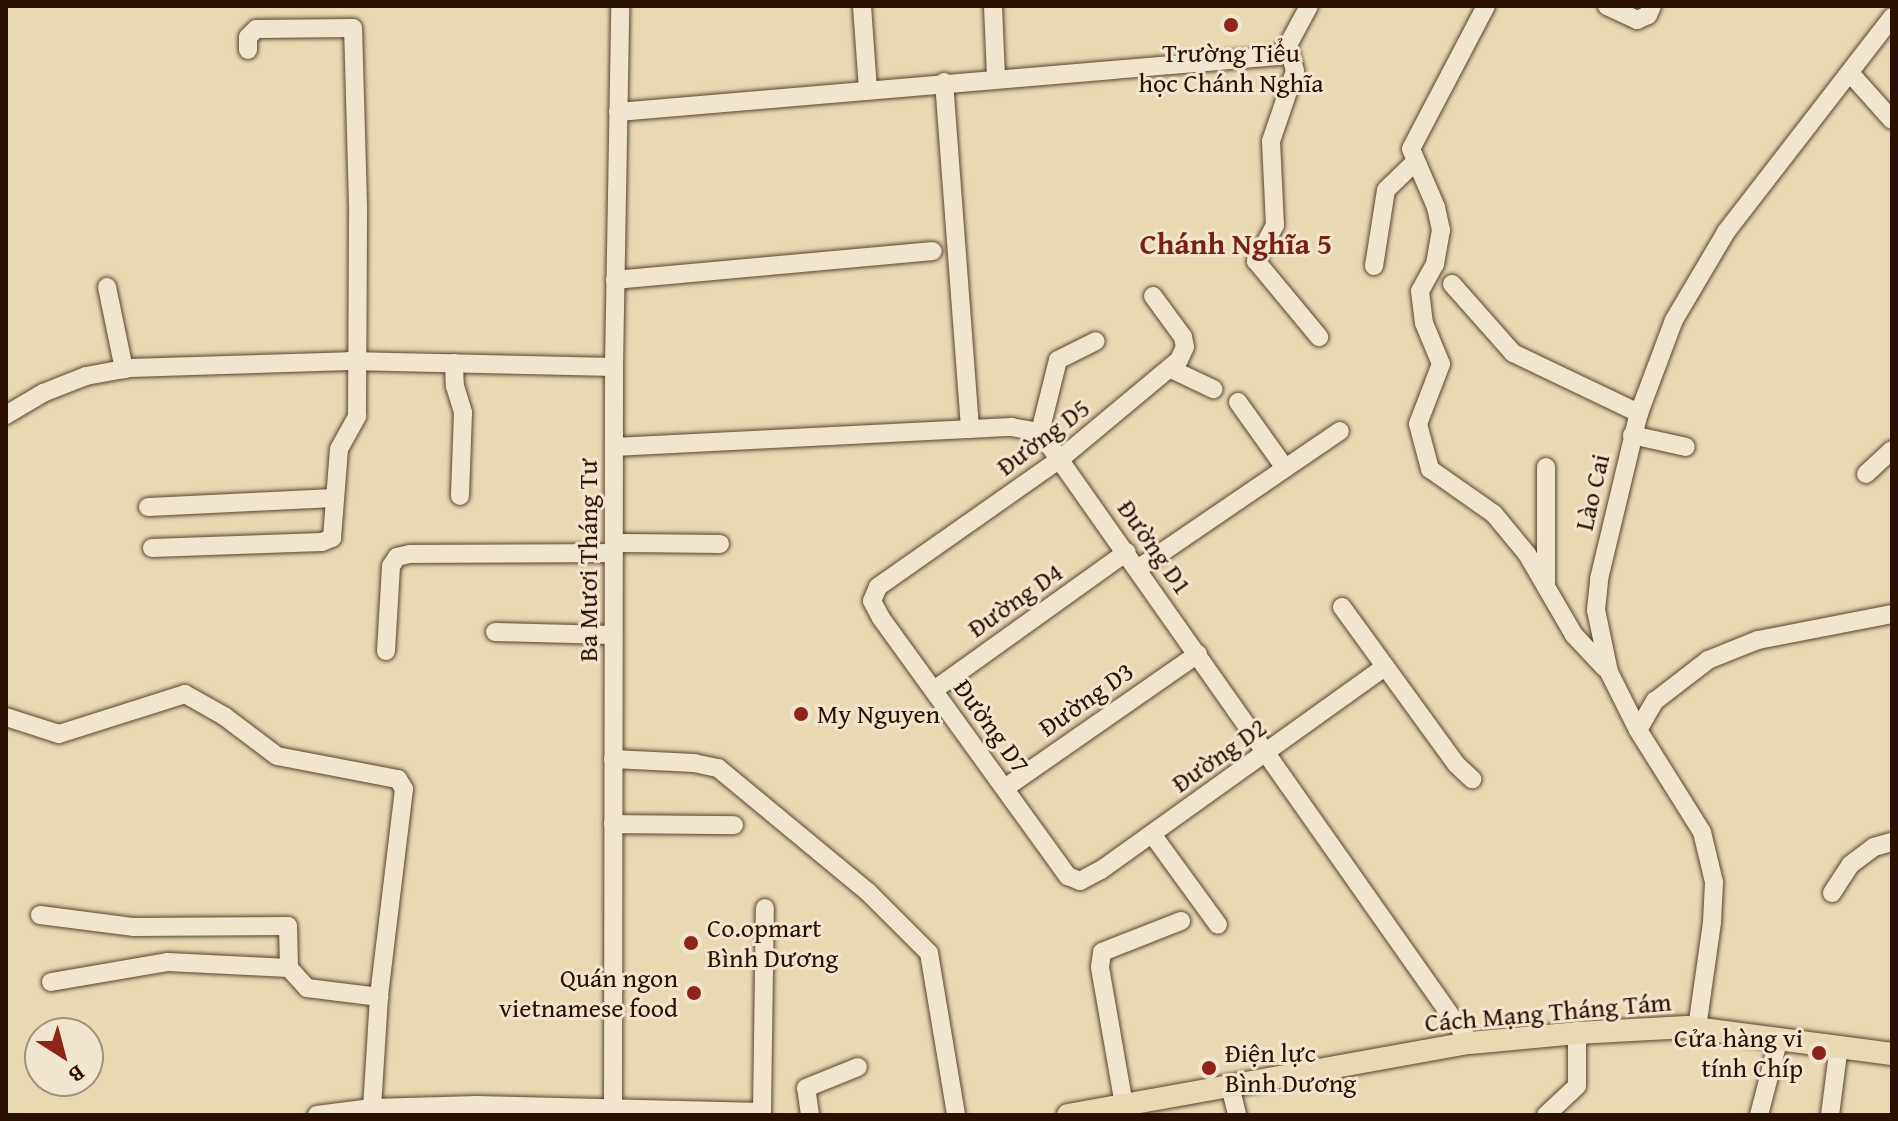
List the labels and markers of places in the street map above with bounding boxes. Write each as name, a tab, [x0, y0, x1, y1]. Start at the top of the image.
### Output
marker: Trường Tiểu học Chánh Nghĩa	[1222, 16, 1240, 34]
place label: Trường Tiểu học Chánh Nghĩa	[1138, 37, 1324, 98]
place label: My Nguyen	[817, 698, 940, 730]
marker: My Nguyen	[792, 705, 810, 723]
place label: Co.opmart Bình Dương	[707, 912, 838, 974]
marker: Co.opmart Bình Dương	[682, 934, 700, 952]
place label: Quán ngon vietnamese food	[499, 962, 678, 1024]
marker: Quán ngon vietnamese food	[685, 984, 703, 1002]
place label: Cửa hàng vi tính Chíp	[1674, 1022, 1803, 1084]
place label: Điện lực Bình Dương	[1225, 1037, 1356, 1098]
marker: Cửa hàng vi tính Chíp	[1810, 1044, 1828, 1062]
marker: Điện lực Bình Dương	[1200, 1059, 1218, 1077]

